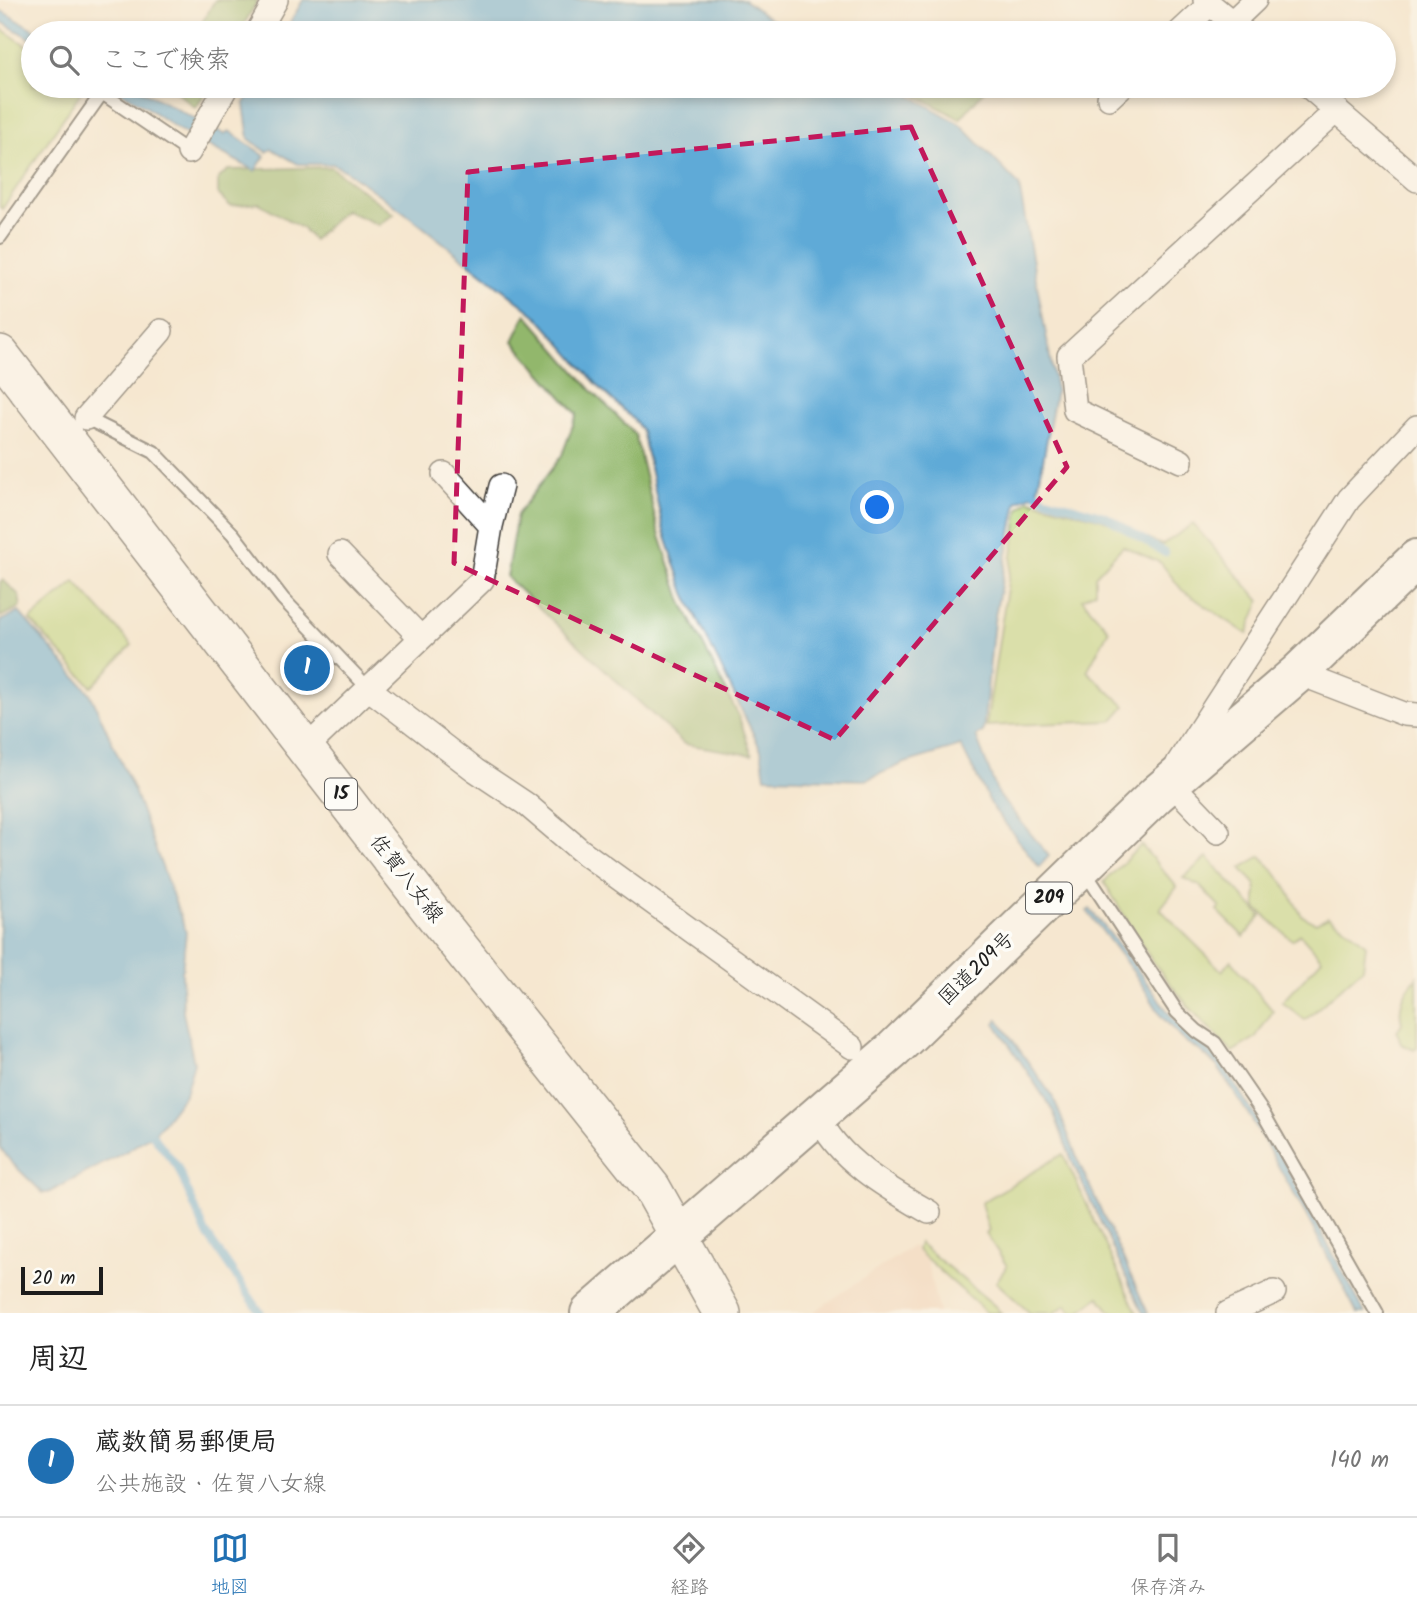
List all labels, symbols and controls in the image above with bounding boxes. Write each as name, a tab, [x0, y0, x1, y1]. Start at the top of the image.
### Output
search box	[21, 21, 1396, 98]
text: ここで検索	[101, 40, 231, 82]
icon: search	[45, 41, 83, 79]
your location	[860, 490, 894, 524]
pin: 1	[284, 642, 330, 694]
road number: 15	[325, 778, 357, 810]
street label: 佐賀八女線	[361, 827, 451, 931]
road number: 209	[1026, 882, 1072, 914]
street label: 国道209号	[931, 924, 1023, 1014]
scale bar	[21, 1264, 103, 1296]
text: 20 m	[32, 1264, 75, 1294]
text: 周辺	[28, 1336, 88, 1384]
text: 蔵数簡易郵便局	[95, 1422, 277, 1464]
text: 1	[48, 1443, 54, 1479]
text: 140 m	[1330, 1443, 1389, 1479]
text: 公共施設 · 佐賀八女線	[95, 1467, 326, 1503]
tab: 地図	[211, 1529, 249, 1603]
tab: 経路	[670, 1529, 708, 1603]
tab: 保存済み	[1130, 1529, 1206, 1603]

